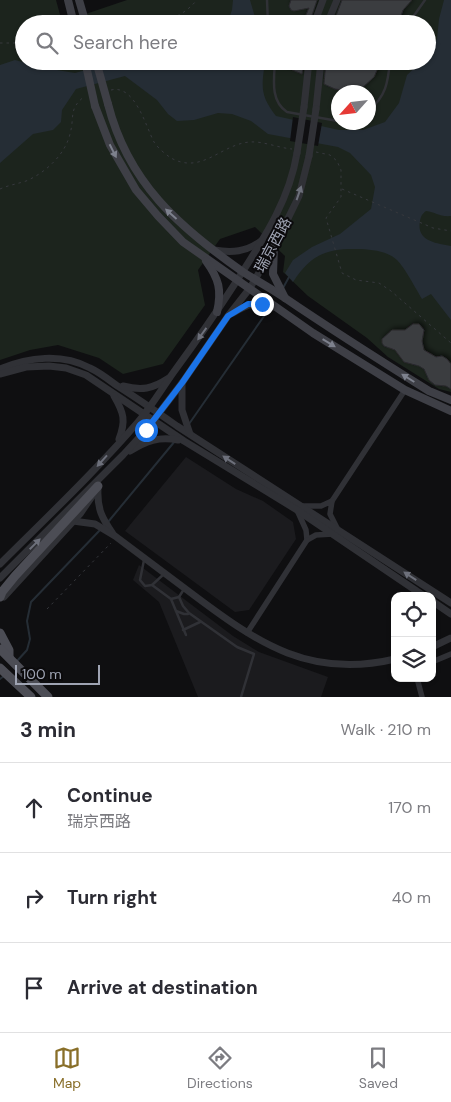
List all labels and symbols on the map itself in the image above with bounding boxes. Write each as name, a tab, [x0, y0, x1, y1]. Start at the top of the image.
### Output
north arrow	[331, 85, 376, 130]
one-way arrow	[109, 144, 117, 159]
one-way arrow	[295, 185, 303, 200]
one-way arrow	[165, 208, 177, 220]
street label: 瑞京西路	[250, 214, 296, 276]
route end	[251, 293, 274, 316]
one-way arrow	[197, 327, 207, 340]
one-way arrow	[323, 338, 336, 347]
one-way arrow	[401, 373, 415, 382]
route start	[135, 419, 158, 442]
one-way arrow	[96, 455, 108, 467]
one-way arrow	[223, 455, 236, 465]
one-way arrow	[28, 538, 40, 550]
one-way arrow	[403, 572, 417, 581]
scale bar	[15, 662, 100, 685]

